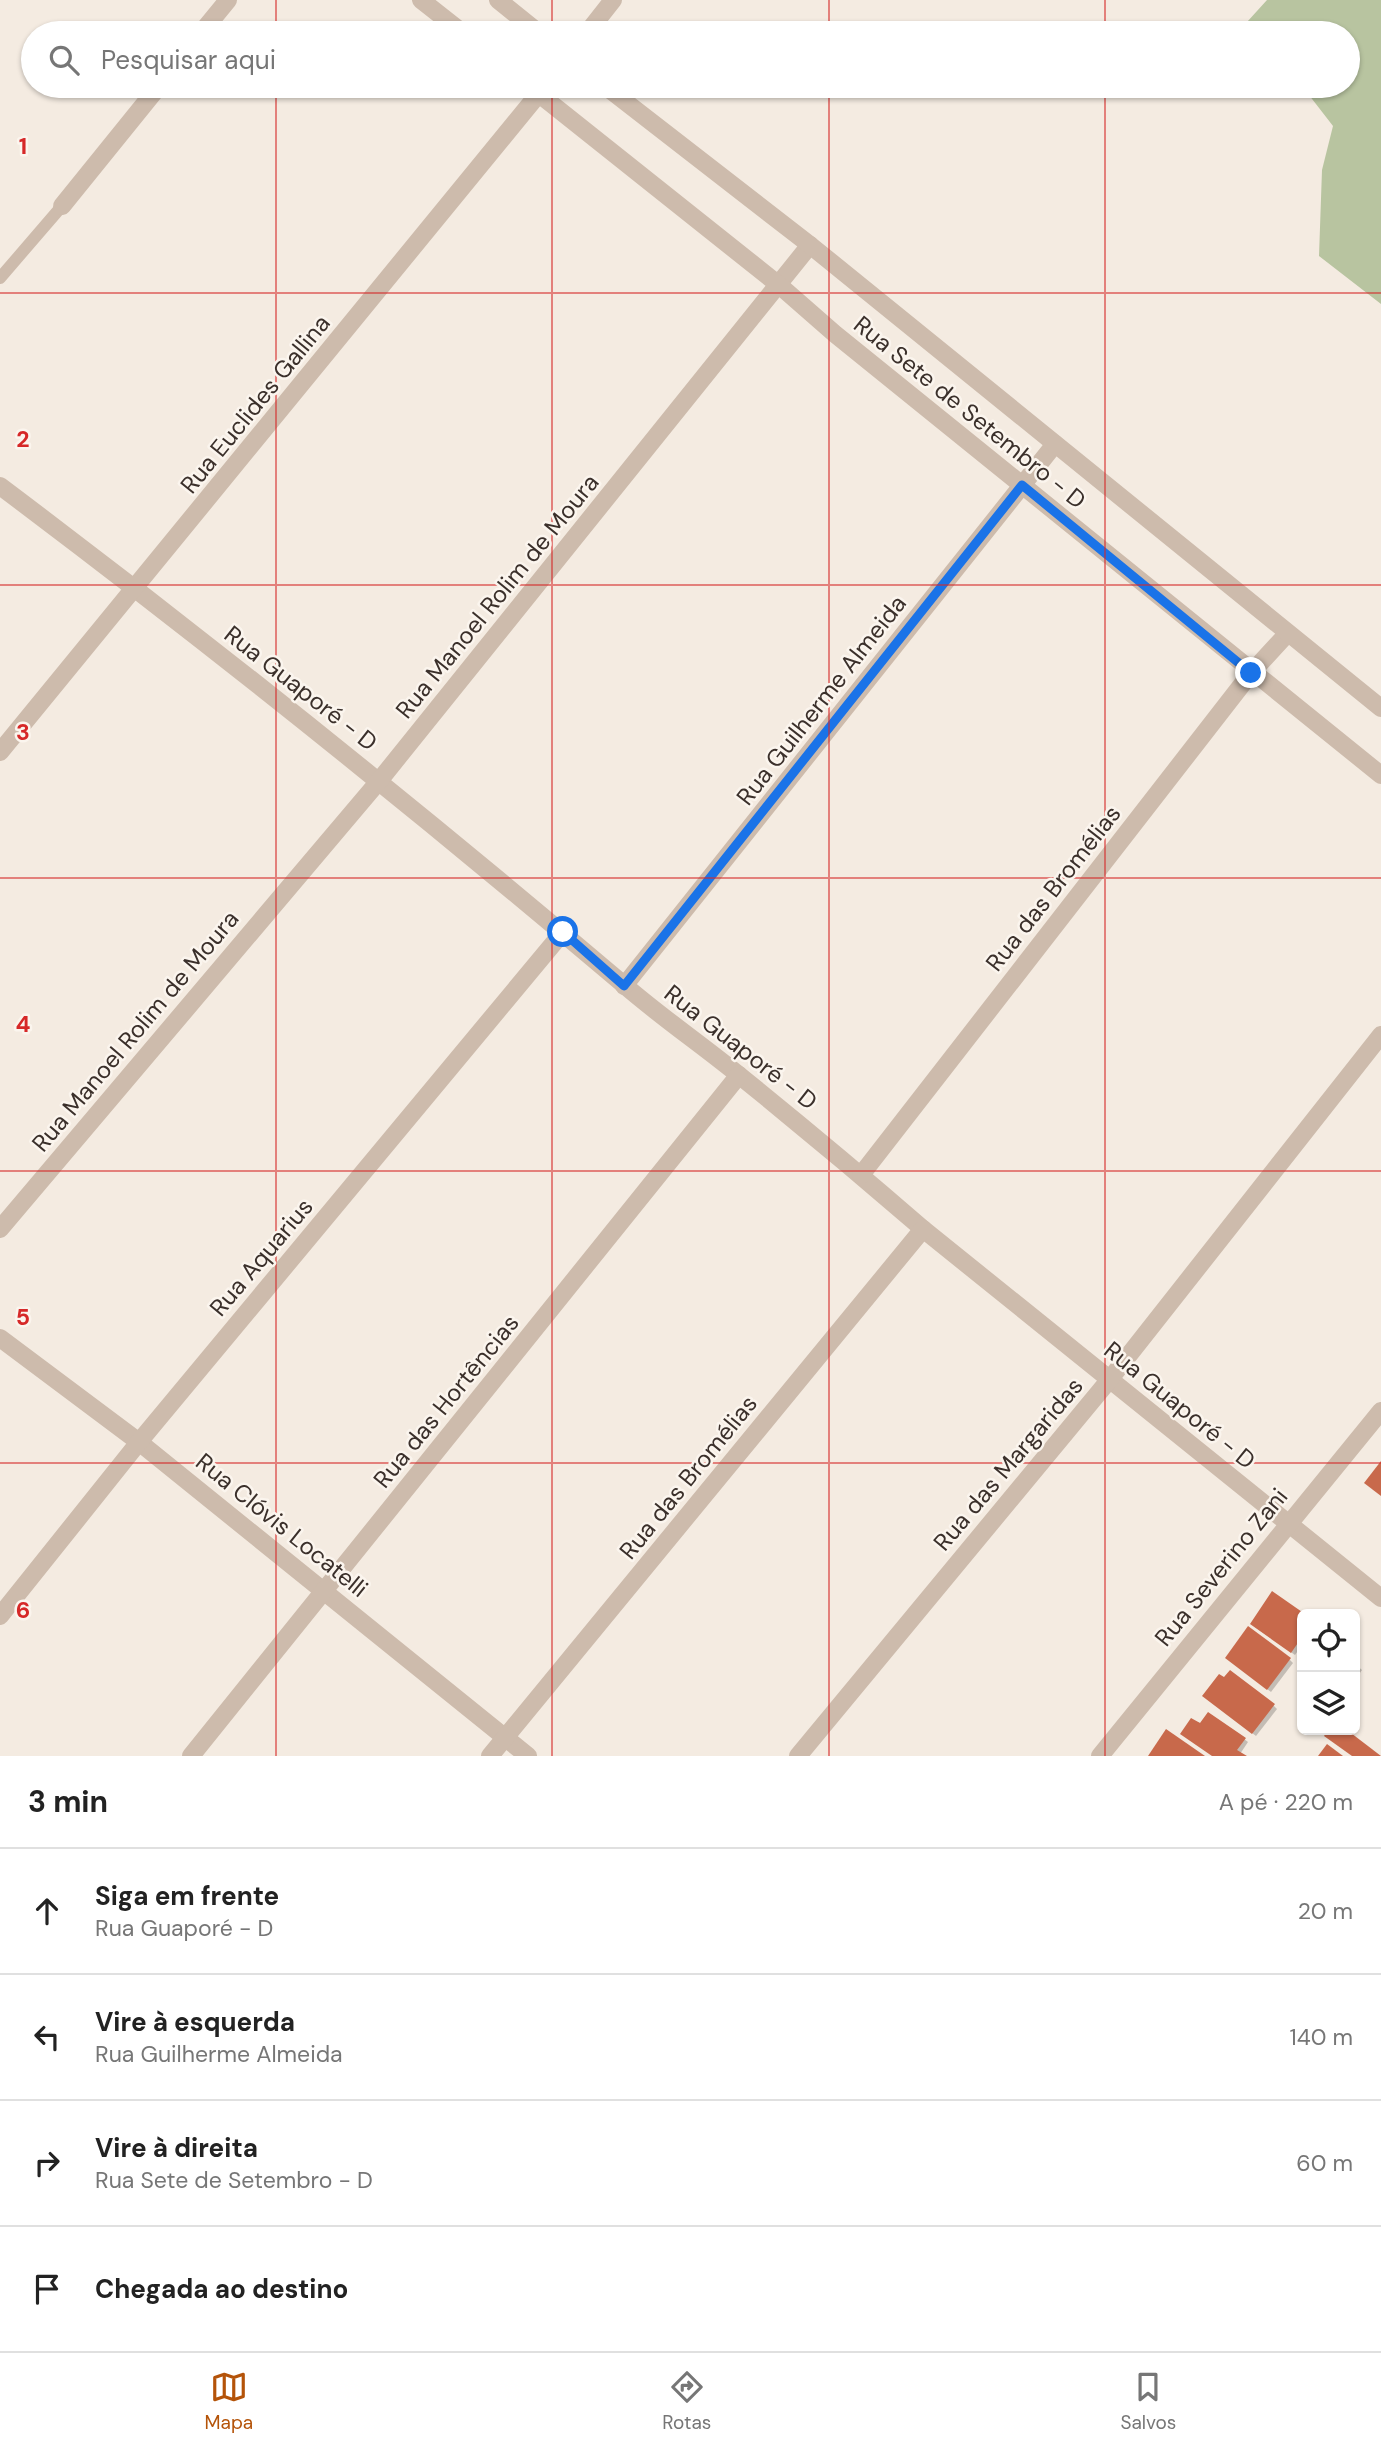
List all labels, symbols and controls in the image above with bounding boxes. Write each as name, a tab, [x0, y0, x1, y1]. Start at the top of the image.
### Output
search box	[21, 21, 1360, 98]
icon: search	[45, 41, 83, 79]
text: Pesquisar aqui	[101, 43, 276, 77]
text: 1	[19, 131, 27, 161]
street label: Rua Euclides Gallina	[173, 308, 337, 500]
street label: Rua Sete de Setembro - D	[848, 309, 1092, 515]
text: 2	[16, 424, 30, 454]
street label: Rua Manoel Rolim de Moura	[389, 467, 605, 725]
street label: Rua Guilherme Almeida	[729, 589, 913, 811]
street label: Rua Guaporé - D	[218, 619, 384, 757]
route end	[1235, 657, 1266, 688]
text: 3	[16, 717, 30, 747]
street label: Rua das Bromélias	[978, 799, 1128, 977]
street label: Rua Manoel Rolim de Moura	[25, 904, 245, 1158]
route start	[547, 916, 578, 947]
street label: Rua Guaporé - D	[658, 978, 824, 1116]
text: 4	[16, 1009, 31, 1039]
street label: Rua Aquarius	[203, 1191, 319, 1323]
text: 5	[16, 1302, 30, 1332]
street label: Rua das Hortências	[366, 1308, 526, 1494]
street label: Rua Guaporé - D	[1098, 1334, 1262, 1476]
street label: Rua das Margaridas	[926, 1371, 1090, 1557]
street label: Rua das Bromélias	[612, 1389, 764, 1565]
street label: Rua Clóvis Locatelli	[190, 1446, 374, 1604]
street label: Rua Severino Zani	[1148, 1482, 1294, 1652]
text: 6	[16, 1595, 30, 1625]
map controls	[1297, 1609, 1360, 1735]
button: locate	[1297, 1609, 1360, 1672]
button: layers	[1297, 1672, 1360, 1735]
text: 3 min	[28, 1782, 108, 1821]
text: A pé · 220 m	[1219, 1787, 1353, 1817]
text: Siga em frente	[95, 1879, 279, 1913]
icon: ahead	[28, 1892, 66, 1930]
text: 20 m	[1298, 1896, 1353, 1926]
text: Rua Guaporé - D	[95, 1913, 273, 1943]
text: Vire à esquerda	[95, 2005, 295, 2039]
icon: left	[28, 2018, 66, 2056]
text: 140 m	[1290, 2022, 1353, 2052]
text: Rua Guilherme Almeida	[95, 2039, 343, 2069]
text: Vire à direita	[95, 2131, 258, 2165]
icon: right	[28, 2144, 66, 2182]
text: 60 m	[1296, 2148, 1353, 2178]
text: Rua Sete de Setembro - D	[95, 2165, 373, 2195]
icon: arrive	[28, 2270, 66, 2308]
text: Chegada ao destino	[95, 2272, 348, 2306]
tab: Mapa	[205, 2368, 253, 2435]
tab: Rotas	[662, 2368, 711, 2435]
tab: Salvos	[1120, 2368, 1176, 2435]

